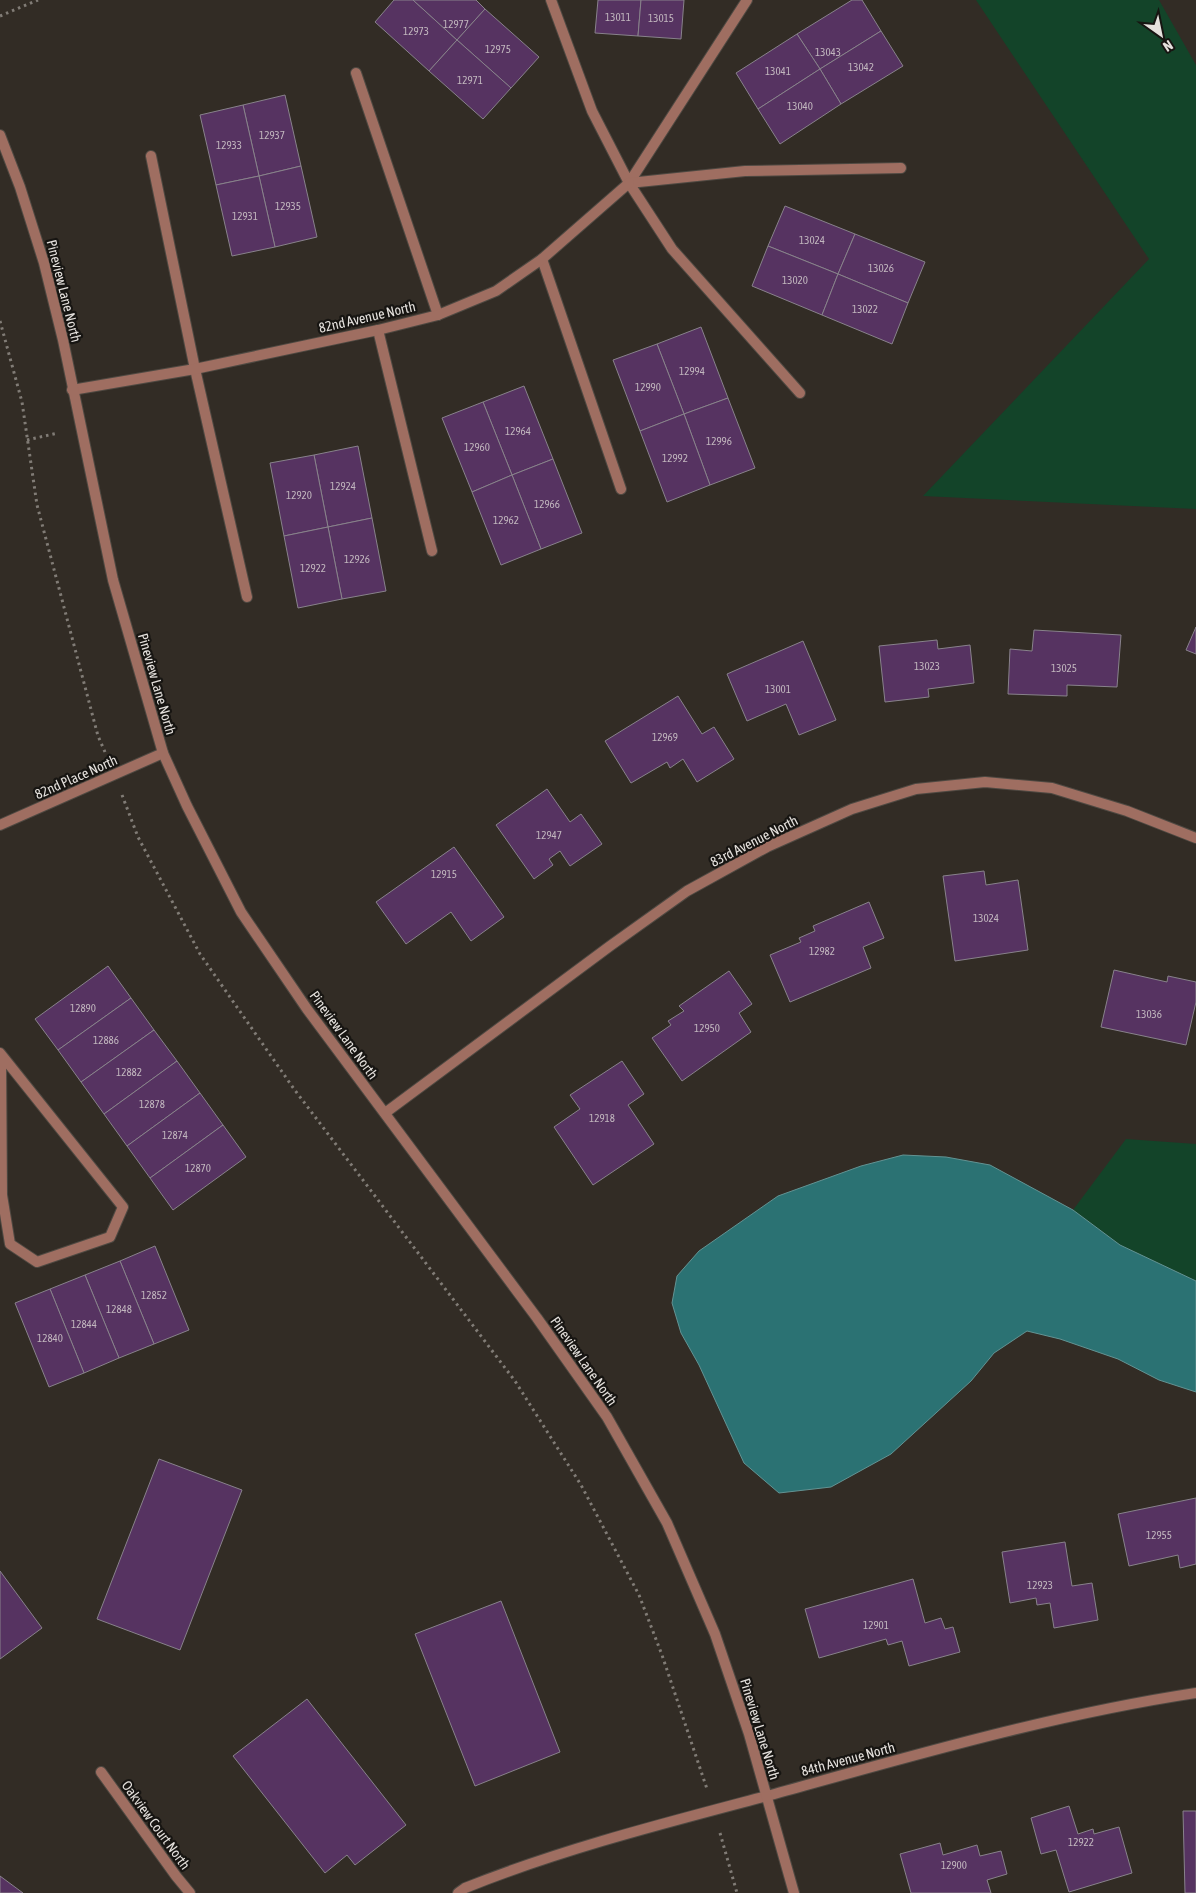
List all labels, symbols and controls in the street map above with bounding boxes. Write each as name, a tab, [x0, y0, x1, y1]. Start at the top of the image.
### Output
north arrow	[1136, 10, 1186, 60]
house number: 13011	[605, 11, 631, 23]
house number: 13015	[648, 12, 674, 24]
house number: 12977	[443, 18, 469, 30]
house number: 12973	[403, 25, 429, 37]
text: N	[1160, 37, 1176, 55]
house number: 12975	[485, 43, 511, 55]
house number: 13043	[815, 46, 841, 58]
house number: 13042	[848, 61, 874, 73]
house number: 13041	[765, 65, 791, 77]
house number: 12971	[457, 74, 483, 86]
house number: 13040	[787, 100, 813, 112]
house number: 12937	[259, 129, 285, 141]
house number: 12933	[216, 139, 242, 151]
house number: 12935	[275, 200, 301, 212]
house number: 12931	[232, 210, 258, 222]
house number: 13024	[799, 234, 825, 246]
street label: Pineview Lane North	[44, 238, 84, 344]
house number: 13026	[868, 262, 894, 274]
house number: 13020	[782, 274, 808, 286]
street label: 82nd Avenue North	[317, 298, 417, 336]
house number: 13022	[852, 303, 878, 315]
house number: 12994	[679, 365, 705, 377]
house number: 12990	[635, 381, 661, 393]
house number: 12964	[505, 425, 531, 437]
house number: 12996	[706, 435, 732, 447]
house number: 12960	[464, 441, 490, 453]
house number: 12992	[662, 452, 688, 464]
house number: 12924	[330, 480, 356, 492]
house number: 12920	[286, 489, 312, 501]
house number: 12966	[534, 498, 560, 510]
house number: 12962	[493, 514, 519, 526]
house number: 12926	[344, 553, 370, 565]
house number: 12922	[300, 562, 326, 574]
street label: Pineview Lane North	[135, 631, 179, 737]
house number: 13023	[914, 660, 940, 672]
house number: 13025	[1051, 662, 1077, 674]
house number: 13001	[765, 683, 791, 695]
house number: 12969	[652, 731, 678, 743]
street label: 82nd Place North	[32, 752, 120, 802]
street label: 83rd Avenue North	[708, 812, 800, 870]
house number: 12947	[536, 829, 562, 841]
house number: 12915	[431, 868, 457, 880]
house number: 13024	[973, 912, 999, 924]
house number: 12982	[809, 945, 835, 957]
street label: Pineview Lane North	[307, 988, 381, 1082]
house number: 12890	[70, 1002, 96, 1014]
house number: 13036	[1136, 1008, 1162, 1020]
house number: 12950	[694, 1022, 720, 1034]
house number: 12886	[93, 1034, 119, 1046]
house number: 12882	[116, 1066, 142, 1078]
house number: 12878	[139, 1098, 165, 1110]
house number: 12918	[589, 1112, 615, 1124]
house number: 12874	[162, 1129, 188, 1141]
house number: 12870	[185, 1162, 211, 1174]
house number: 12852	[141, 1289, 167, 1301]
house number: 12848	[106, 1303, 132, 1315]
street label: Pineview Lane North	[547, 1313, 621, 1409]
house number: 12844	[71, 1318, 97, 1330]
house number: 12840	[37, 1332, 63, 1344]
house number: 12955	[1146, 1529, 1172, 1541]
house number: 12923	[1027, 1579, 1053, 1591]
house number: 12901	[863, 1619, 889, 1631]
street label: Pineview Lane North	[737, 1676, 783, 1782]
street label: 84th Avenue North	[799, 1739, 897, 1779]
street label: Oakview Court North	[119, 1778, 193, 1872]
house number: 12922	[1068, 1836, 1094, 1848]
house number: 12900	[941, 1859, 967, 1871]

